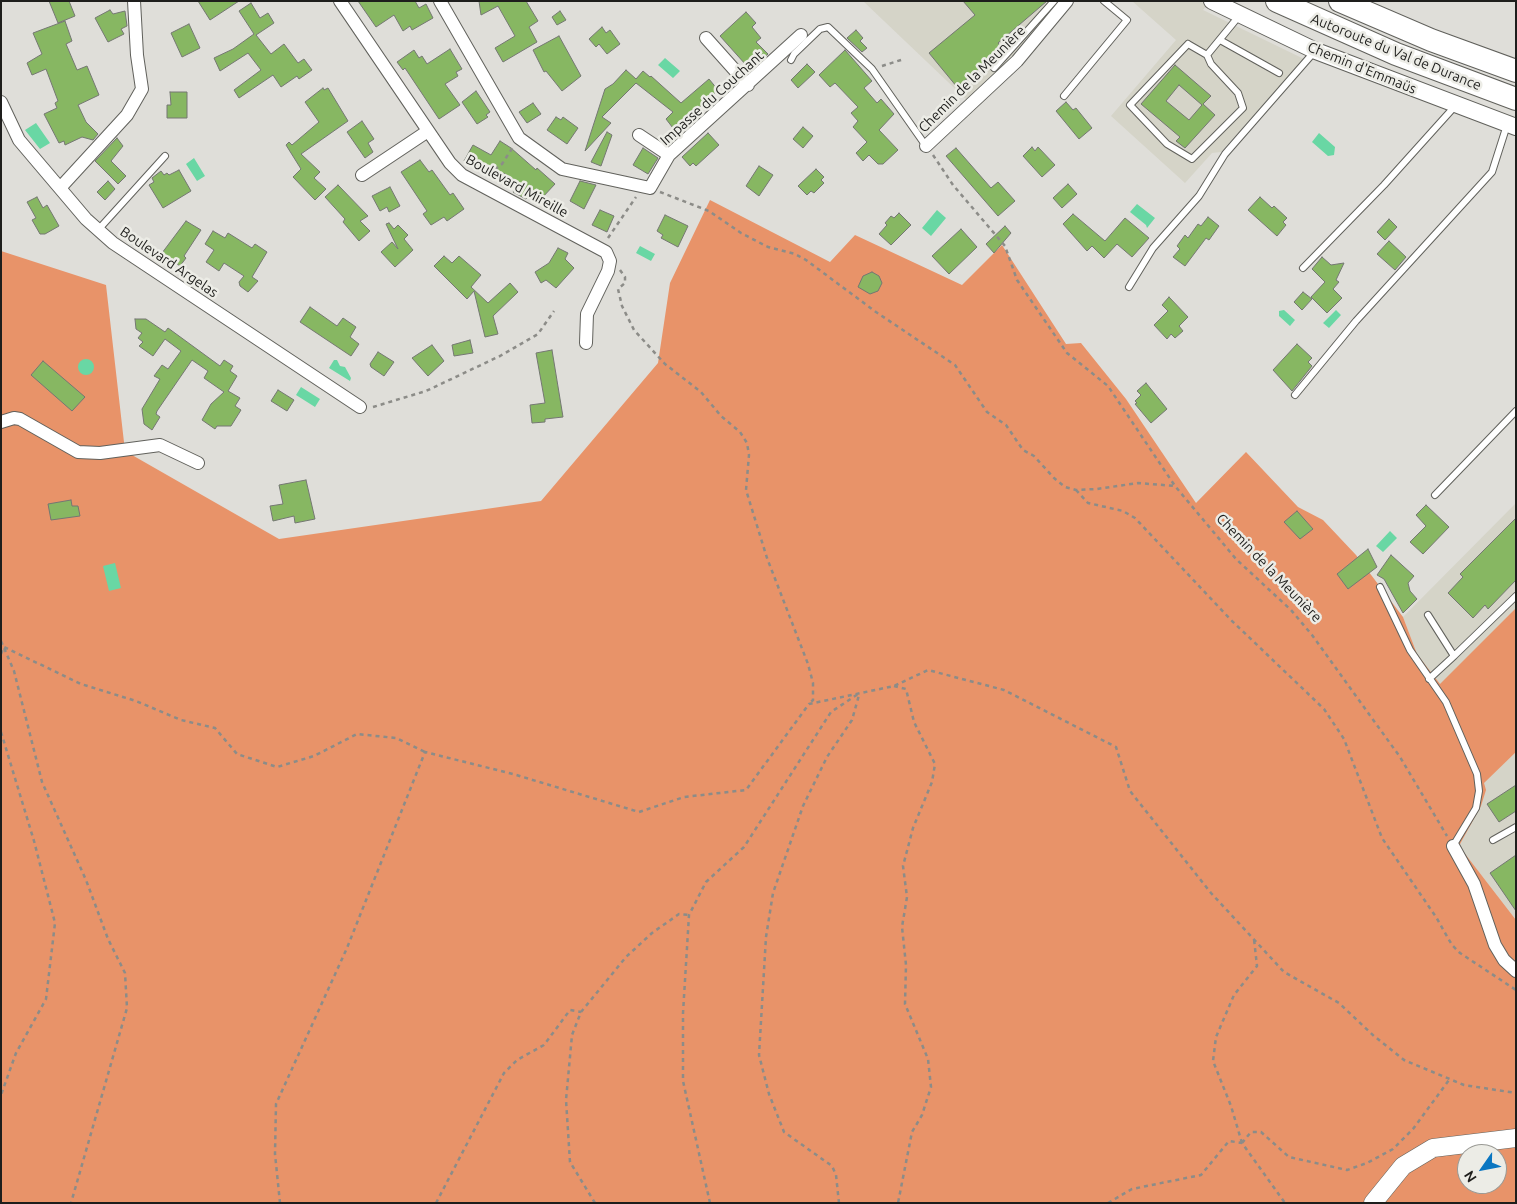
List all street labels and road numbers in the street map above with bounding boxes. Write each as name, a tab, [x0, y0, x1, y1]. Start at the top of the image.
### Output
street label: Autoroute du Val de Durance	[1308, 10, 1484, 94]
street label: Chemin de la Meunière	[915, 22, 1029, 136]
street label: Chemin d'Emmaüs	[1305, 39, 1419, 97]
street label: Impasse du Couchant	[657, 47, 767, 149]
street label: Boulevard Mireille	[463, 151, 571, 221]
street label: Boulevard Argelas	[117, 223, 221, 301]
street label: Chemin de la Meunière	[1213, 510, 1325, 626]

